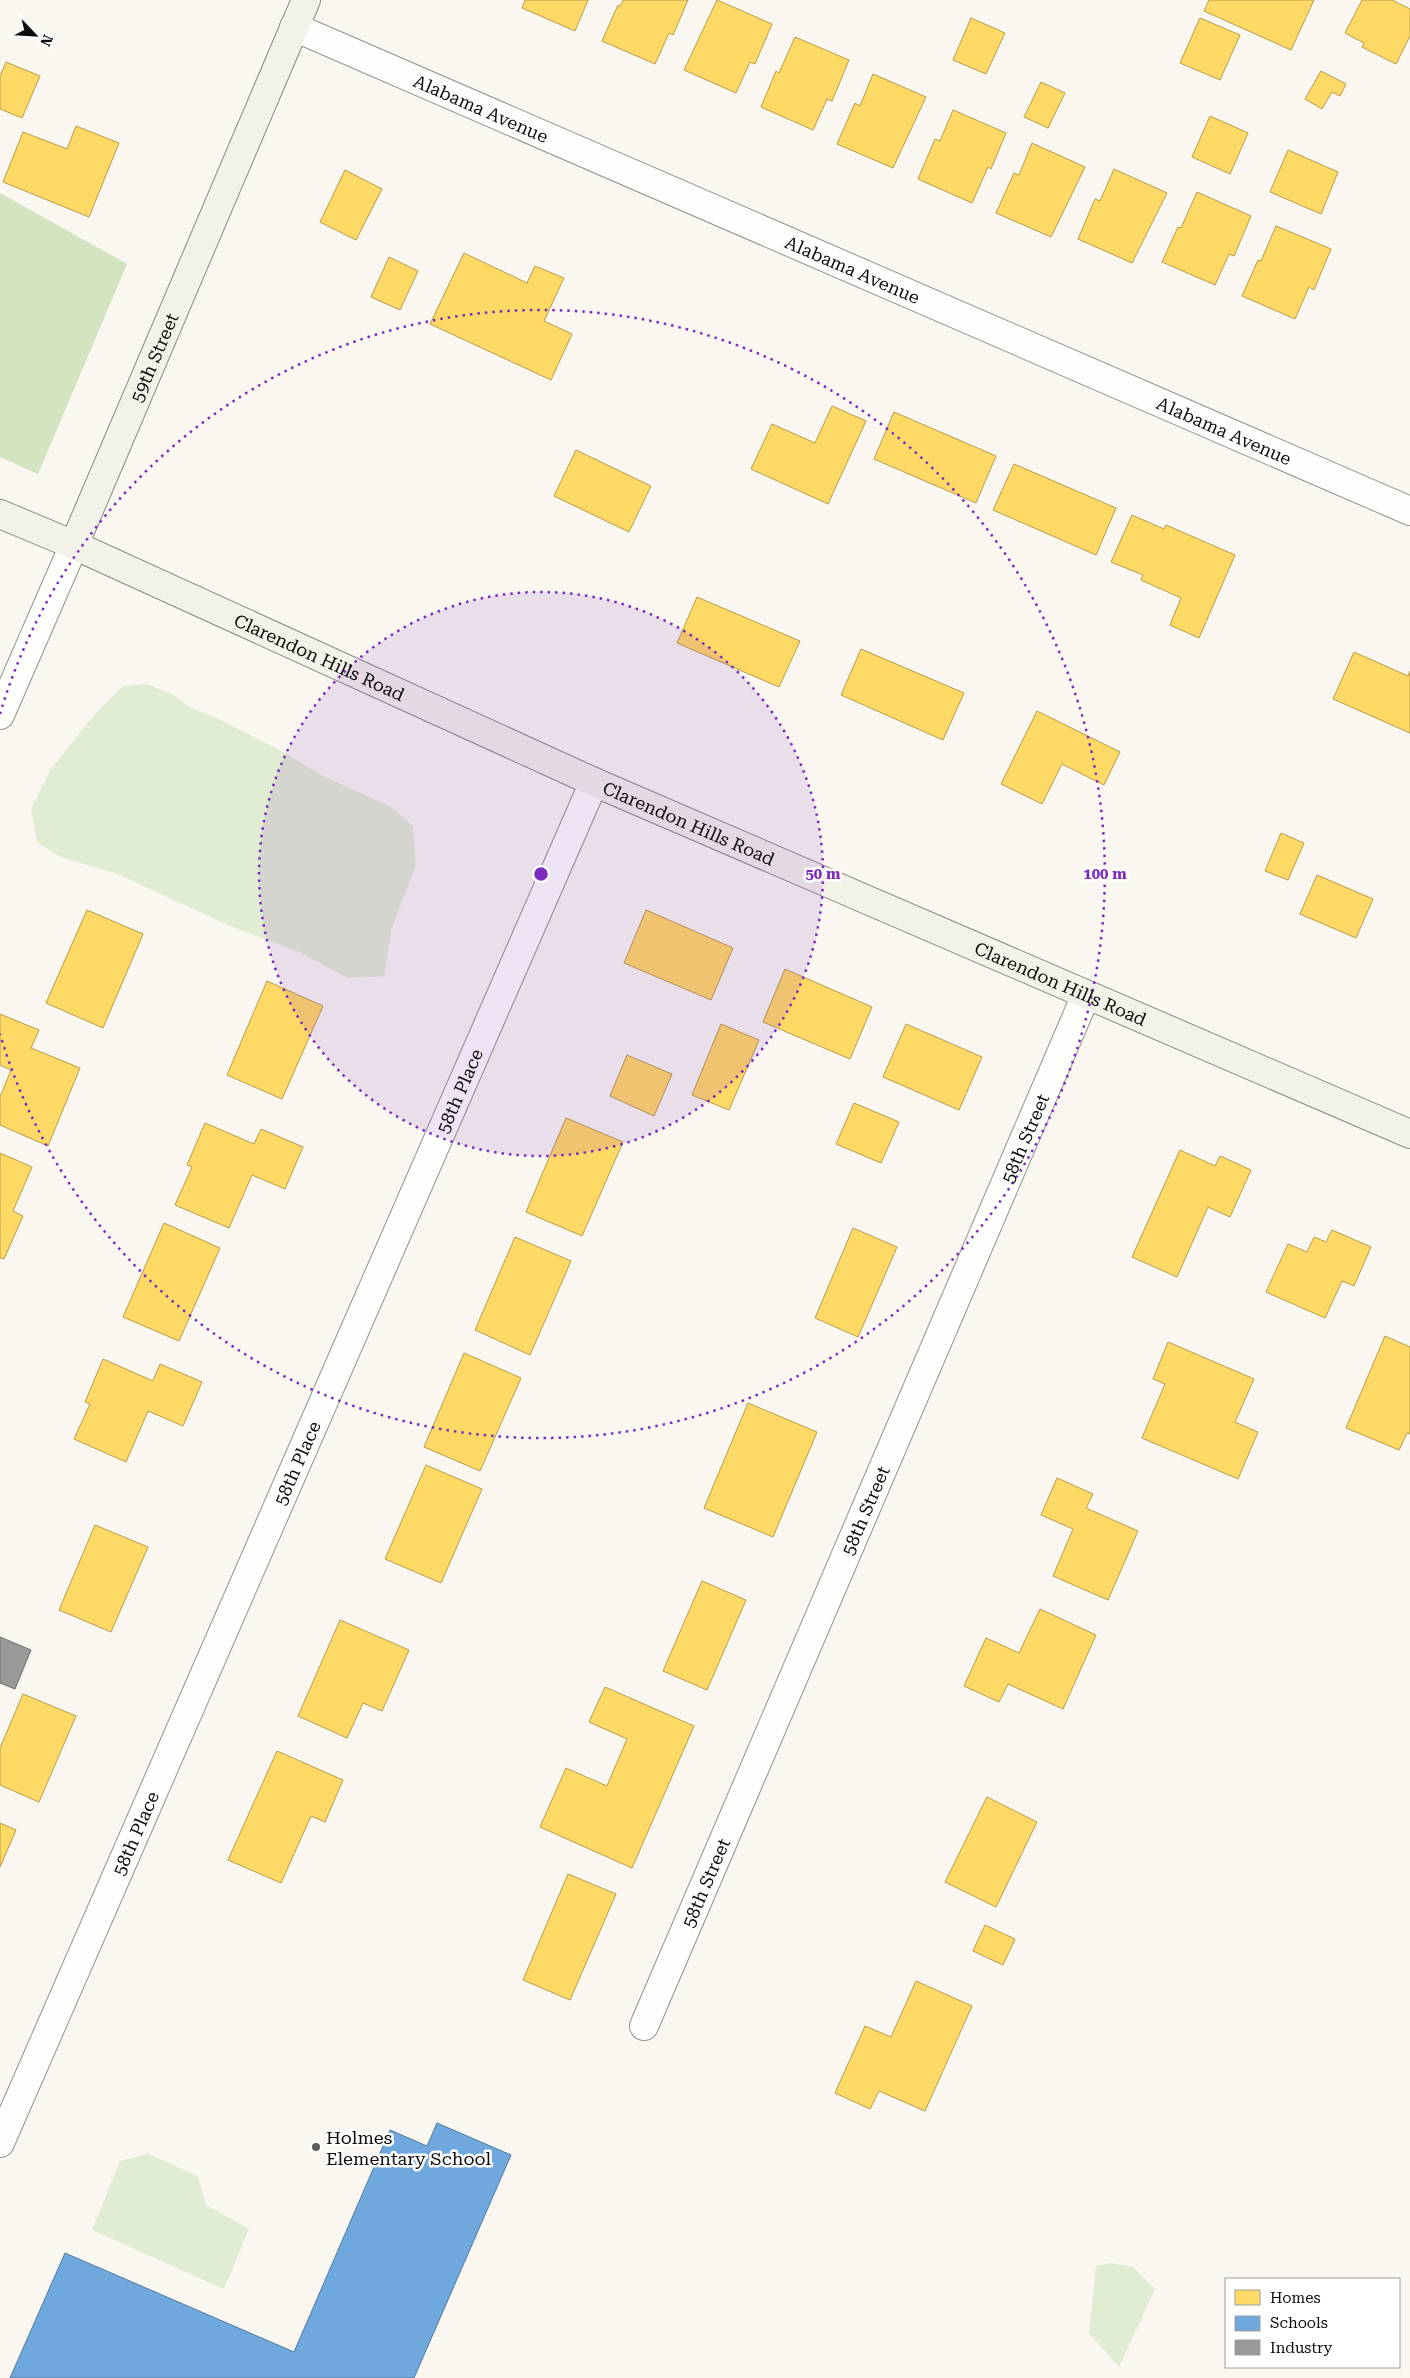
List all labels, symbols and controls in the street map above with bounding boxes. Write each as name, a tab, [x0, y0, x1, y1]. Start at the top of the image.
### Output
north arrow	[10, 10, 60, 60]
text: N	[37, 32, 56, 49]
street label: Alabama Avenue	[411, 70, 552, 147]
street label: Alabama Avenue	[782, 231, 923, 308]
street label: 59th Street	[126, 309, 182, 405]
street label: Alabama Avenue	[1154, 392, 1295, 469]
street label: Clarendon Hills Road	[231, 609, 408, 705]
street label: Clarendon Hills Road	[600, 777, 778, 869]
centre of rings	[532, 865, 550, 883]
text: 50 m	[805, 865, 841, 883]
text: 100 m	[1083, 865, 1127, 883]
street label: Clarendon Hills Road	[972, 937, 1150, 1030]
street label: 58th Place	[432, 1045, 487, 1136]
street label: 58th Street	[996, 1090, 1053, 1186]
street label: 58th Place	[269, 1418, 324, 1508]
street label: 58th Street	[837, 1462, 893, 1558]
street label: 58th Place	[108, 1788, 163, 1879]
street label: 58th Street	[677, 1835, 734, 1930]
place label: Holmes Elementary School	[326, 2127, 491, 2169]
marker: Holmes Elementary School	[310, 2141, 322, 2153]
legend	[1225, 2278, 1400, 2368]
text: Homes	[1270, 2289, 1321, 2307]
text: Schools	[1270, 2314, 1328, 2332]
text: Industry	[1270, 2339, 1332, 2357]

